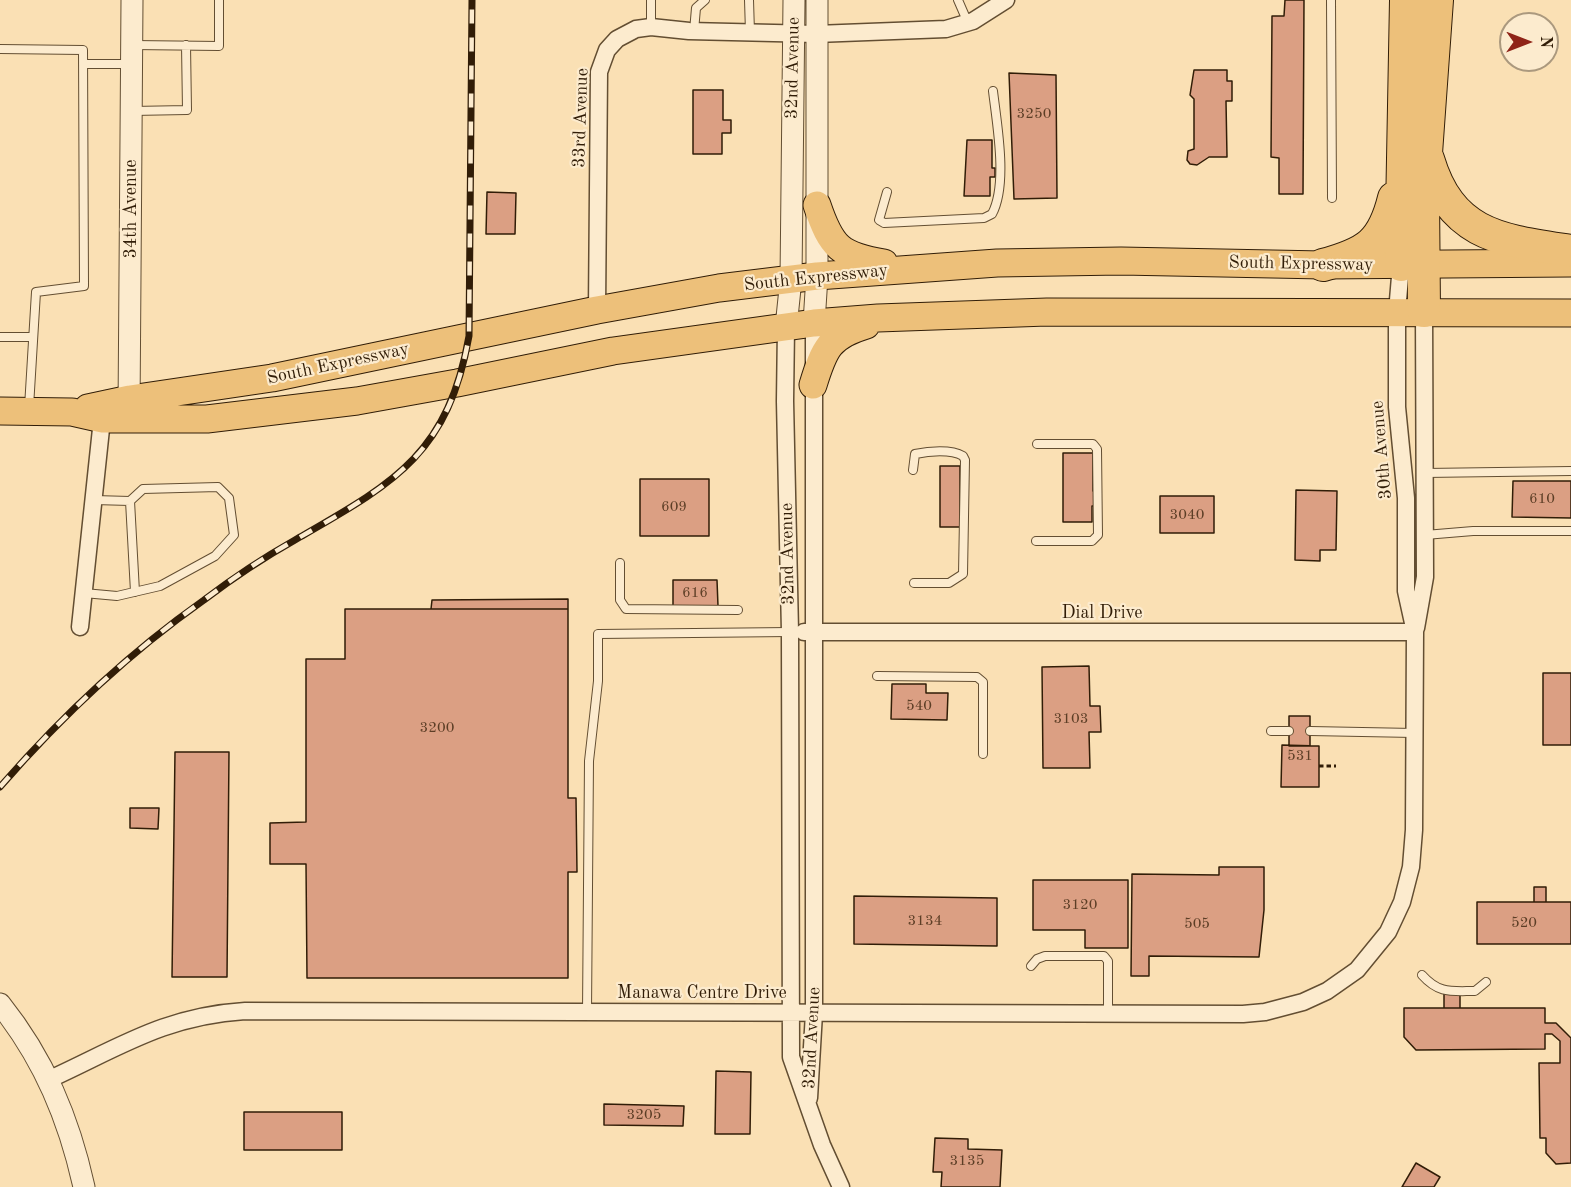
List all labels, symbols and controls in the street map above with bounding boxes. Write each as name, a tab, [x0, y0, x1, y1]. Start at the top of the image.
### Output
north arrow	[1499, 12, 1559, 72]
street label: 32nd Avenue	[781, 17, 805, 119]
text: N	[1537, 36, 1553, 48]
street label: 33rd Avenue	[568, 68, 594, 168]
house number: 3250	[1017, 105, 1051, 123]
street label: 34th Avenue	[120, 159, 142, 259]
street label: South Expressway	[1228, 252, 1374, 276]
street label: South Expressway	[743, 260, 889, 296]
street label: South Expressway	[265, 338, 411, 390]
street label: 30th Avenue	[1367, 400, 1397, 500]
house number: 610	[1529, 490, 1555, 508]
house number: 609	[661, 498, 687, 516]
street label: 32nd Avenue	[776, 503, 800, 605]
house number: 3040	[1170, 506, 1204, 524]
house number: 616	[682, 584, 708, 602]
street label: Dial Drive	[1062, 602, 1142, 624]
house number: 540	[906, 697, 932, 715]
house number: 3103	[1054, 710, 1088, 728]
house number: 3200	[420, 719, 454, 737]
house number: 531	[1287, 747, 1313, 765]
house number: 3120	[1063, 896, 1097, 914]
house number: 3134	[908, 912, 942, 930]
house number: 520	[1511, 914, 1537, 932]
house number: 505	[1184, 915, 1210, 933]
street label: Manawa Centre Drive	[617, 982, 787, 1004]
street label: 32nd Avenue	[799, 986, 825, 1090]
house number: 3205	[627, 1106, 661, 1124]
house number: 3135	[950, 1152, 984, 1170]

